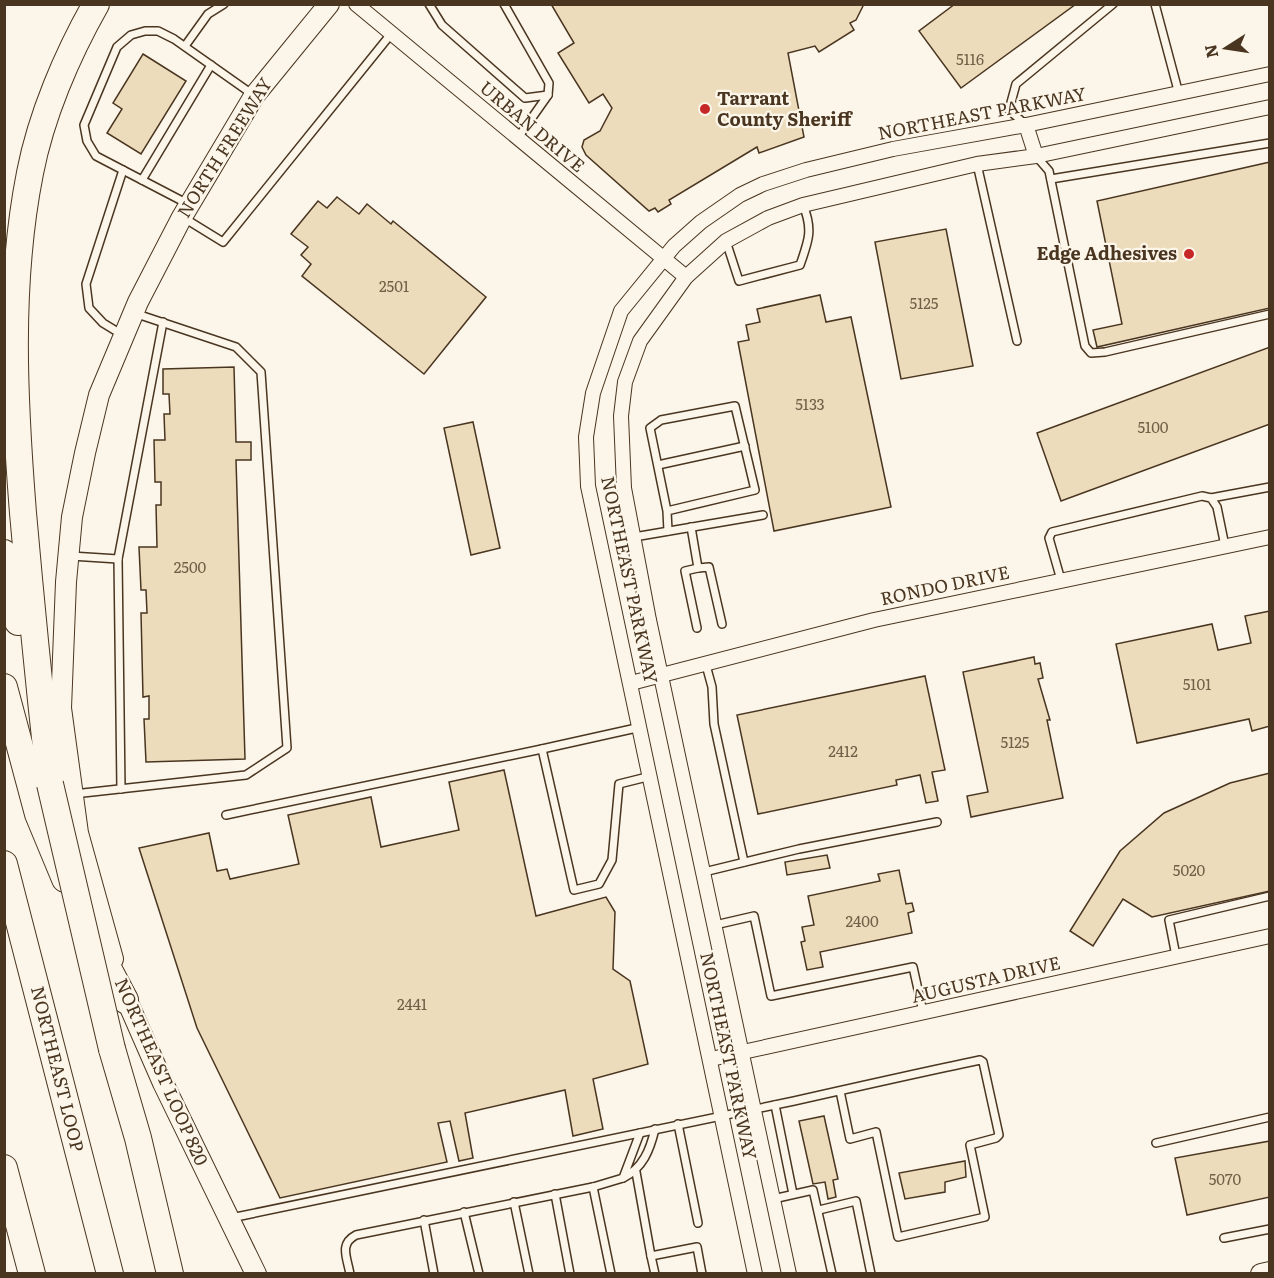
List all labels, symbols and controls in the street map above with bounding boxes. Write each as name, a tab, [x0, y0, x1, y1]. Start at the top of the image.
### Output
north arrow	[1196, 18, 1256, 78]
text: N	[1197, 42, 1223, 60]
house number: 5116	[956, 47, 984, 70]
street label: NORTH FREEWAY	[170, 72, 278, 223]
street label: URBAN DRIVE	[474, 74, 591, 178]
street label: NORTHEAST PARKWAY	[875, 79, 1088, 146]
place label: Tarrant County Sheriff	[717, 84, 853, 132]
marker: Tarrant County Sheriff	[698, 102, 712, 116]
place label: Edge Adhesives	[1036, 239, 1177, 266]
marker: Edge Adhesives	[1182, 247, 1196, 261]
house number: 2501	[379, 274, 409, 297]
house number: 5125	[910, 291, 939, 314]
house number: 5133	[795, 392, 825, 415]
house number: 5100	[1137, 415, 1169, 438]
street label: NORTHEAST PARKWAY	[595, 473, 666, 686]
house number: 2500	[174, 555, 207, 578]
street label: RONDO DRIVE	[878, 558, 1012, 611]
house number: 5101	[1183, 672, 1211, 695]
house number: 5125	[1001, 730, 1030, 753]
house number: 2412	[828, 739, 858, 762]
house number: 5020	[1173, 858, 1206, 881]
house number: 2400	[845, 909, 879, 932]
street label: AUGUSTA DRIVE	[908, 948, 1063, 1009]
street label: NORTHEAST PARKWAY	[694, 949, 765, 1162]
street label: NORTHEAST LOOP 820	[109, 973, 216, 1169]
street label: NORTHEAST LOOP	[25, 983, 92, 1154]
house number: 2441	[397, 992, 427, 1015]
house number: 5070	[1209, 1167, 1242, 1190]

